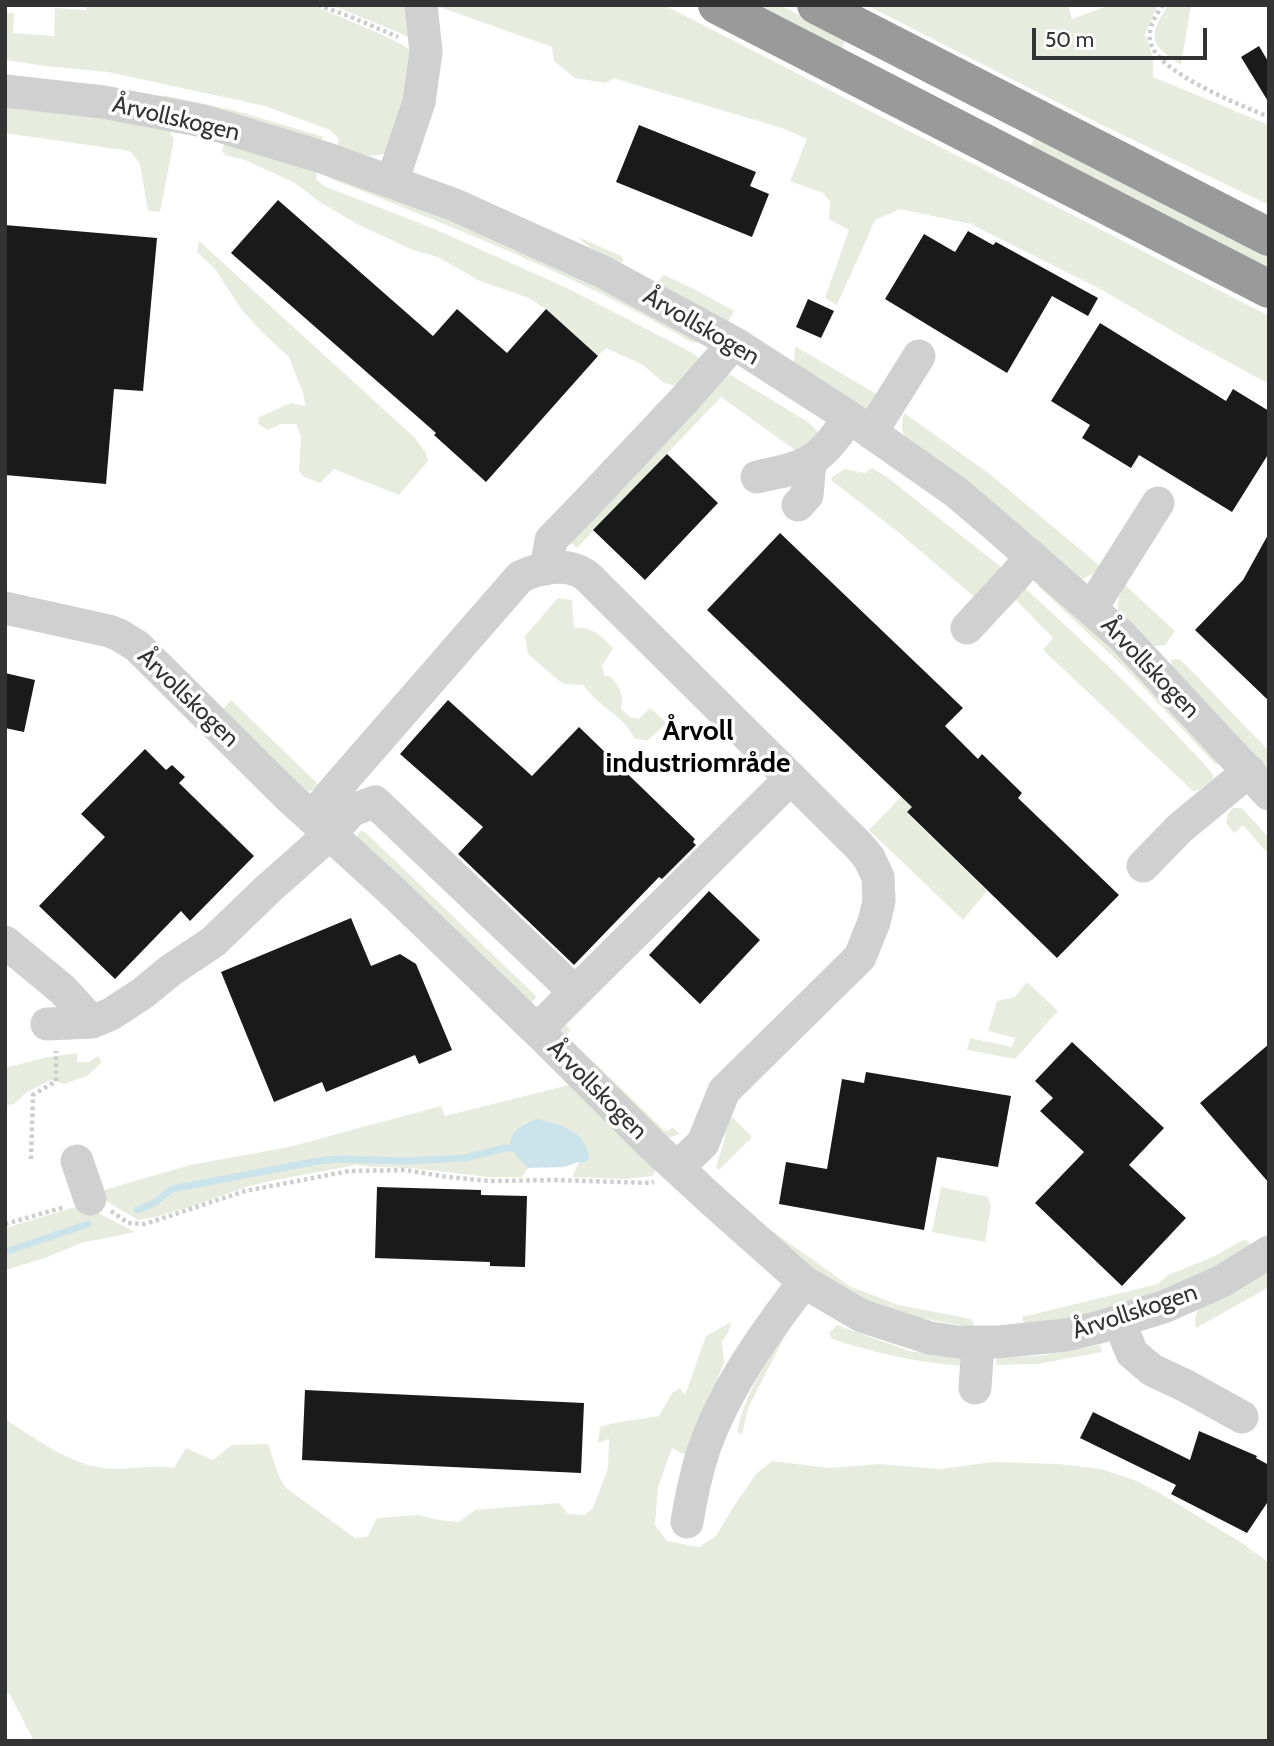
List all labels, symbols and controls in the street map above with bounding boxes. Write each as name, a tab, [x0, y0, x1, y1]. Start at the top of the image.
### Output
scale bar	[1036, 14, 1211, 58]
text: 50 m	[1045, 27, 1094, 52]
street label: Årvollskogen	[110, 90, 242, 148]
street label: Årvollskogen	[638, 282, 764, 372]
street label: Årvollskogen	[1095, 611, 1205, 725]
street label: Årvollskogen	[131, 643, 245, 753]
district label: Årvoll industriområde	[606, 715, 790, 781]
street label: Årvollskogen	[541, 1034, 653, 1146]
street label: Årvollskogen	[1069, 1278, 1201, 1346]

